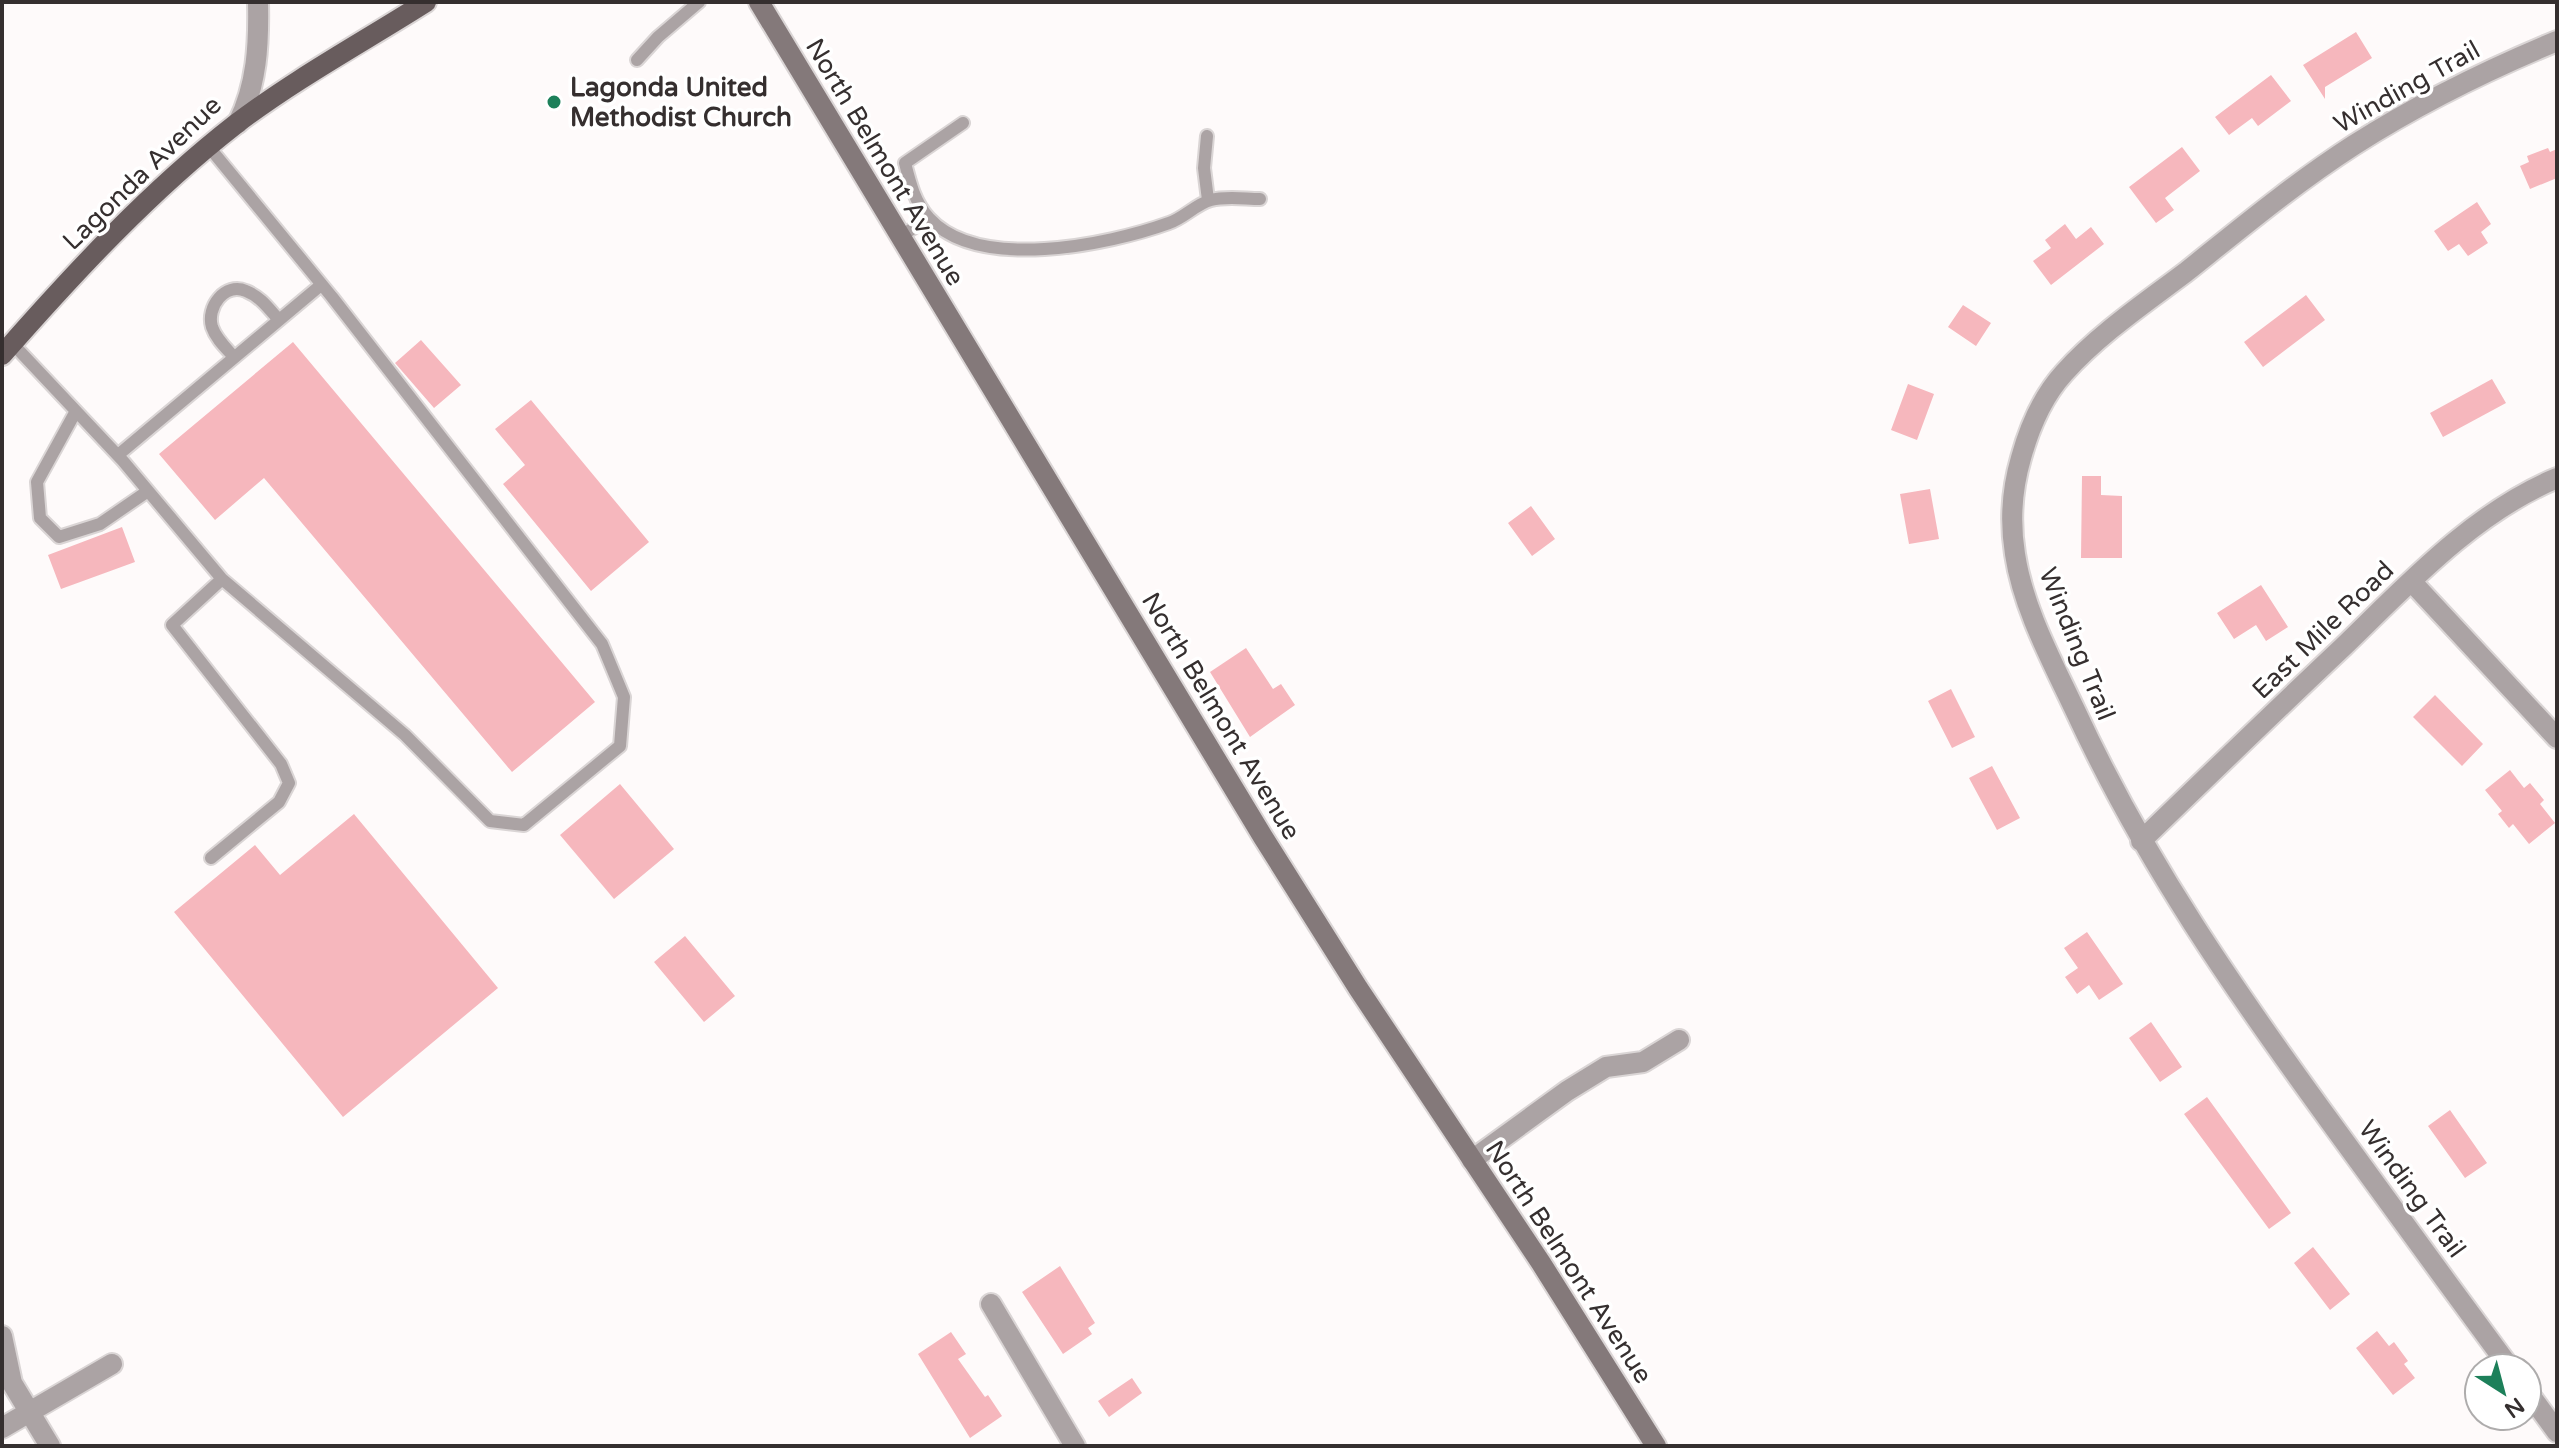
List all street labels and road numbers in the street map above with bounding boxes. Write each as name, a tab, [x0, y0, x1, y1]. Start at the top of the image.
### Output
street label: North Belmont Avenue	[799, 33, 971, 291]
street label: Winding Trail	[2329, 34, 2485, 140]
street label: Lagonda Avenue	[56, 89, 228, 257]
street label: East Mile Road	[2246, 555, 2400, 705]
street label: Winding Trail	[2032, 563, 2122, 725]
street label: North Belmont Avenue	[1135, 587, 1307, 845]
street label: Winding Trail	[2352, 1114, 2472, 1264]
street label: North Belmont Avenue	[1479, 1135, 1659, 1389]

